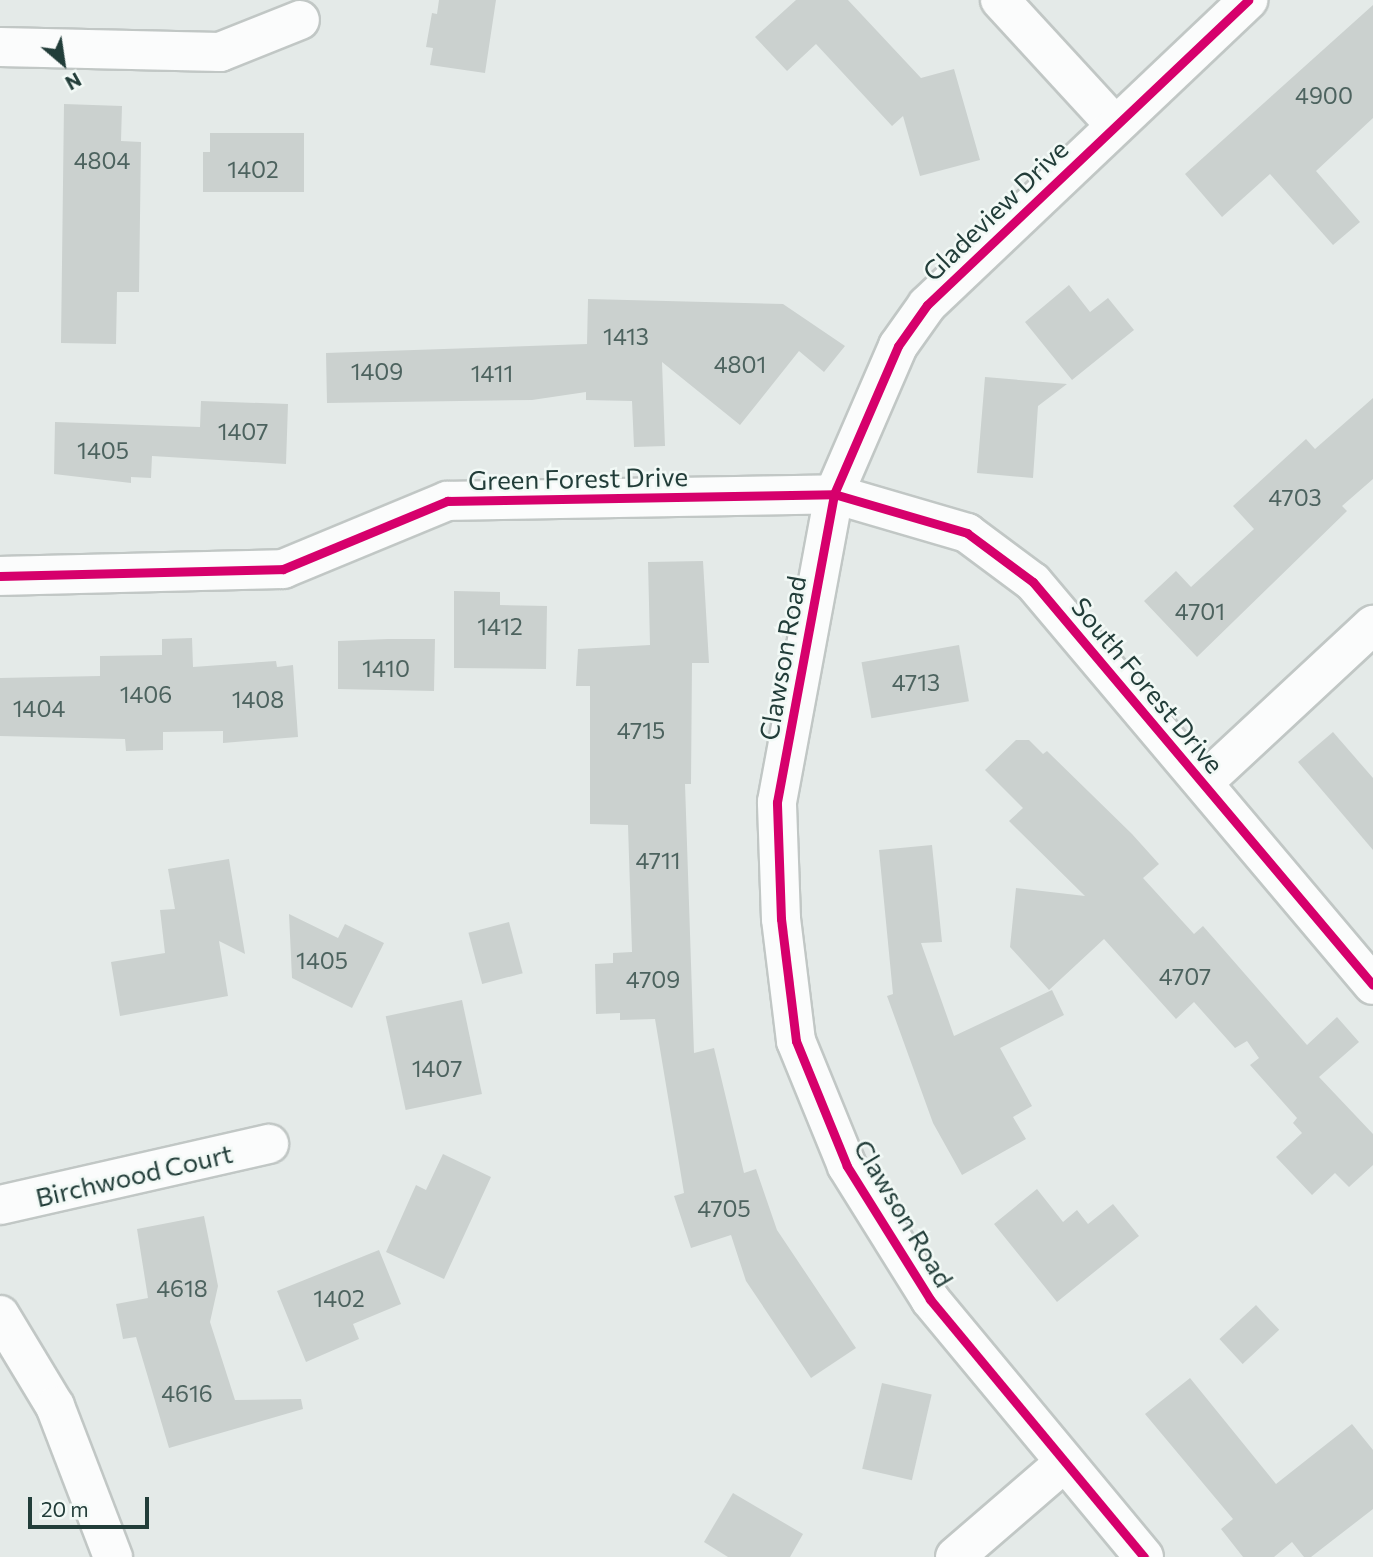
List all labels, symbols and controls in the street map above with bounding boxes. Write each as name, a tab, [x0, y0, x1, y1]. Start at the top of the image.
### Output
north arrow	[28, 28, 98, 98]
text: N	[62, 68, 85, 95]
house number: 4900	[1295, 81, 1353, 109]
street label: Gladeview Drive	[916, 133, 1074, 287]
house number: 4804	[74, 146, 130, 174]
house number: 1402	[227, 155, 279, 183]
house number: 1413	[603, 322, 649, 350]
house number: 4801	[714, 350, 766, 378]
house number: 1409	[351, 357, 403, 385]
house number: 1411	[471, 359, 513, 387]
house number: 1407	[218, 417, 268, 445]
house number: 1405	[77, 436, 129, 464]
street label: Green Forest Drive	[468, 460, 688, 496]
house number: 4703	[1268, 483, 1322, 511]
street label: Clawson Road	[752, 573, 812, 743]
street label: South Forest Drive	[1065, 591, 1231, 779]
house number: 4701	[1175, 597, 1225, 625]
house number: 1412	[477, 612, 523, 640]
house number: 1410	[362, 654, 410, 682]
house number: 4713	[892, 668, 940, 696]
house number: 1406	[120, 680, 172, 708]
house number: 1408	[232, 685, 284, 713]
house number: 1404	[13, 694, 65, 722]
house number: 4715	[617, 716, 665, 744]
house number: 4711	[635, 846, 681, 874]
house number: 1405	[296, 946, 348, 974]
house number: 4707	[1159, 962, 1211, 990]
house number: 4709	[626, 965, 680, 993]
house number: 1407	[412, 1054, 462, 1082]
street label: Clawson Road	[848, 1134, 960, 1292]
street label: Birchwood Court	[32, 1137, 236, 1213]
house number: 4705	[697, 1194, 751, 1222]
house number: 4618	[156, 1274, 208, 1302]
house number: 1402	[313, 1284, 365, 1312]
house number: 4616	[161, 1379, 213, 1407]
scale bar	[32, 1484, 152, 1528]
text: 20 m	[41, 1496, 89, 1521]

